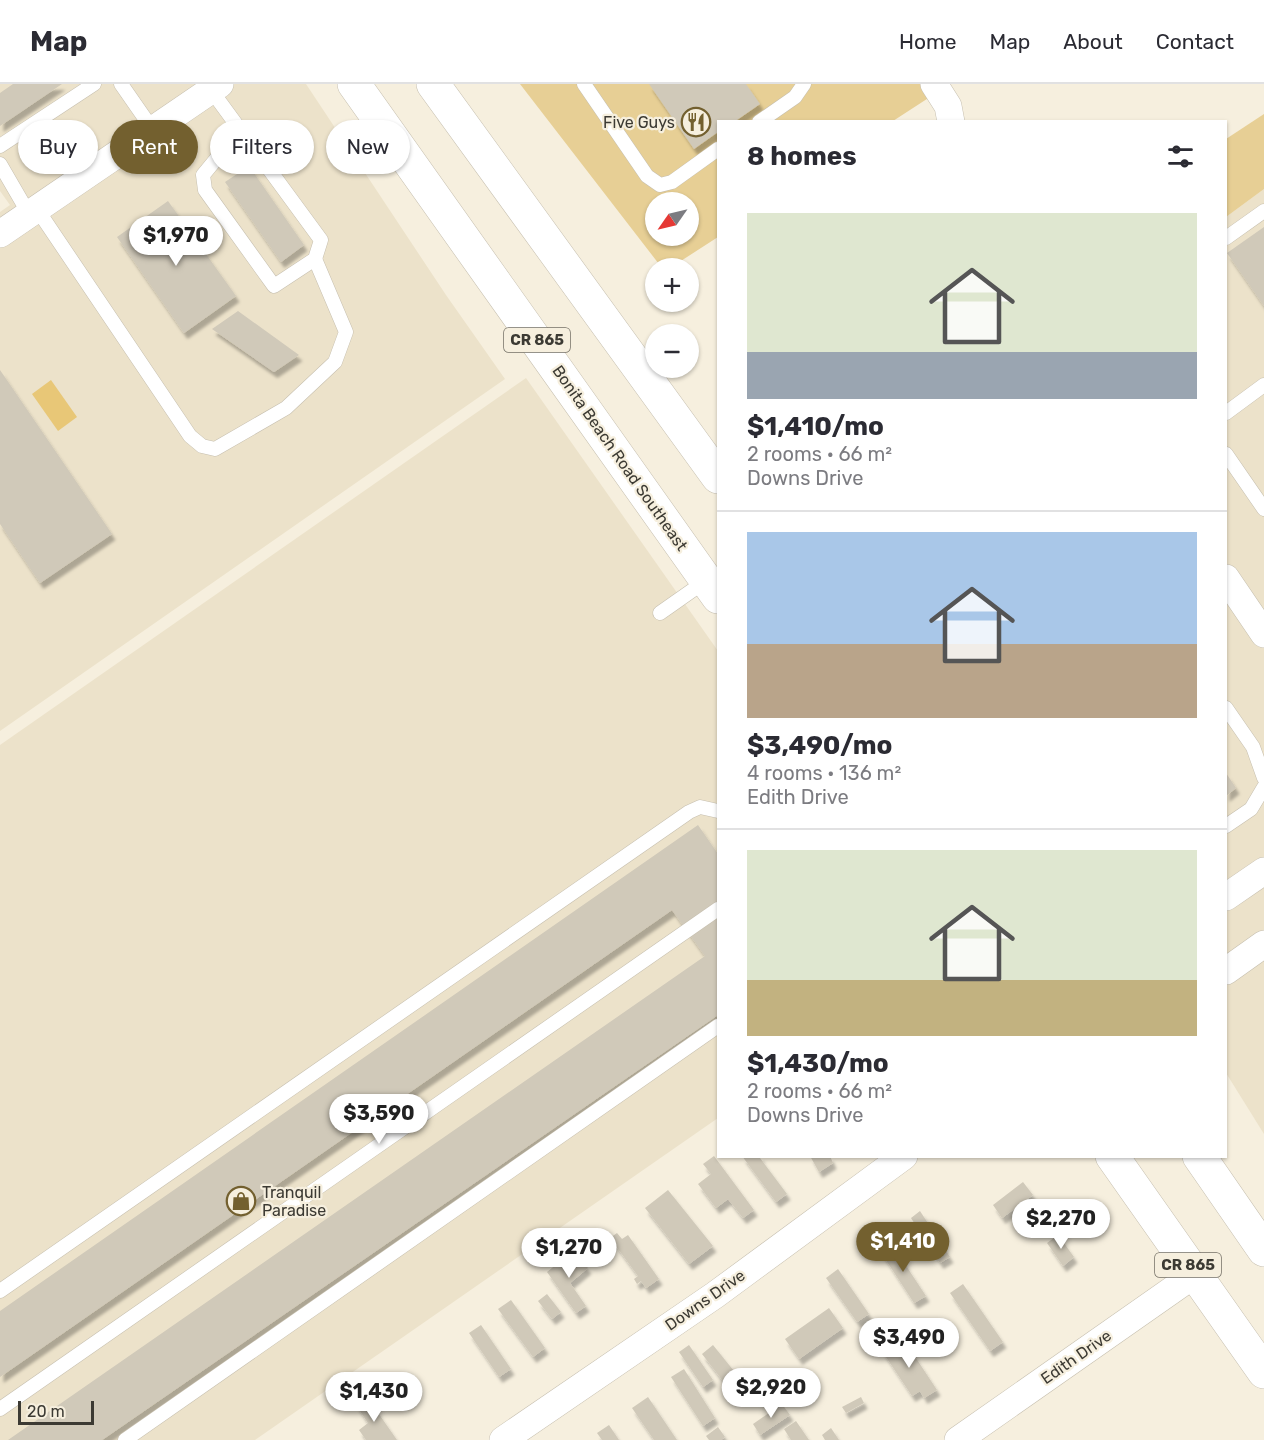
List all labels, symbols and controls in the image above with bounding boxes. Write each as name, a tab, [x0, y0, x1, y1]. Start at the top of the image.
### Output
text: Map	[30, 25, 87, 58]
text: Home	[899, 29, 956, 54]
text: Map	[989, 29, 1030, 54]
text: About	[1063, 29, 1123, 54]
text: Contact	[1156, 29, 1234, 54]
restaurant icon: Five Guys	[680, 106, 712, 138]
place label: Five Guys	[603, 113, 675, 132]
chip: Buy	[18, 120, 98, 174]
chip: Rent	[110, 120, 198, 174]
chip: Filters	[210, 120, 314, 174]
chip: New	[326, 120, 410, 174]
icon: filters	[1164, 140, 1197, 173]
text: 8 homes	[747, 141, 857, 172]
north arrow	[645, 192, 699, 246]
map controls	[645, 192, 699, 378]
pin: $1,970	[127, 216, 225, 267]
text: $1,970	[143, 223, 209, 247]
icon: home	[918, 252, 1026, 360]
button: +	[645, 258, 699, 312]
button: −	[645, 324, 699, 378]
road number: CR 865	[504, 328, 570, 352]
street label: Bonita Beach Road Southeast	[548, 362, 692, 554]
text: $1,410/mo	[747, 411, 884, 442]
text: 2 rooms · 66 m²	[747, 442, 892, 466]
text: Downs Drive	[747, 466, 863, 490]
icon: home	[918, 571, 1026, 679]
text: $3,490/mo	[747, 730, 892, 761]
text: 4 rooms · 136 m²	[747, 761, 901, 785]
text: Edith Drive	[747, 785, 849, 809]
icon: home	[918, 889, 1026, 997]
text: $1,430/mo	[747, 1048, 889, 1079]
text: 2 rooms · 66 m²	[747, 1079, 892, 1103]
pin: $3,590	[330, 1094, 428, 1145]
text: $3,590	[343, 1101, 415, 1125]
text: Downs Drive	[747, 1103, 863, 1127]
place label: Tranquil Paradise	[262, 1183, 326, 1220]
shop icon: Tranquil Paradise	[225, 1185, 257, 1217]
pin: $2,270	[1012, 1199, 1110, 1250]
text: $2,270	[1026, 1206, 1096, 1230]
pin: $1,410	[854, 1222, 952, 1273]
pin: $1,270	[520, 1228, 618, 1279]
text: $1,410	[870, 1229, 936, 1253]
text: $1,270	[536, 1235, 602, 1259]
road number: CR 865	[1155, 1253, 1221, 1277]
street label: Downs Drive	[661, 1265, 749, 1334]
pin: $3,490	[860, 1318, 958, 1369]
text: $3,490	[873, 1325, 945, 1349]
street label: Edith Drive	[1037, 1326, 1115, 1388]
pin: $2,920	[722, 1368, 820, 1419]
pin: $1,430	[325, 1372, 423, 1423]
text: $2,920	[736, 1375, 806, 1399]
text: $1,430	[339, 1379, 409, 1403]
scale bar	[18, 1398, 94, 1426]
text: 20 m	[27, 1402, 65, 1421]

